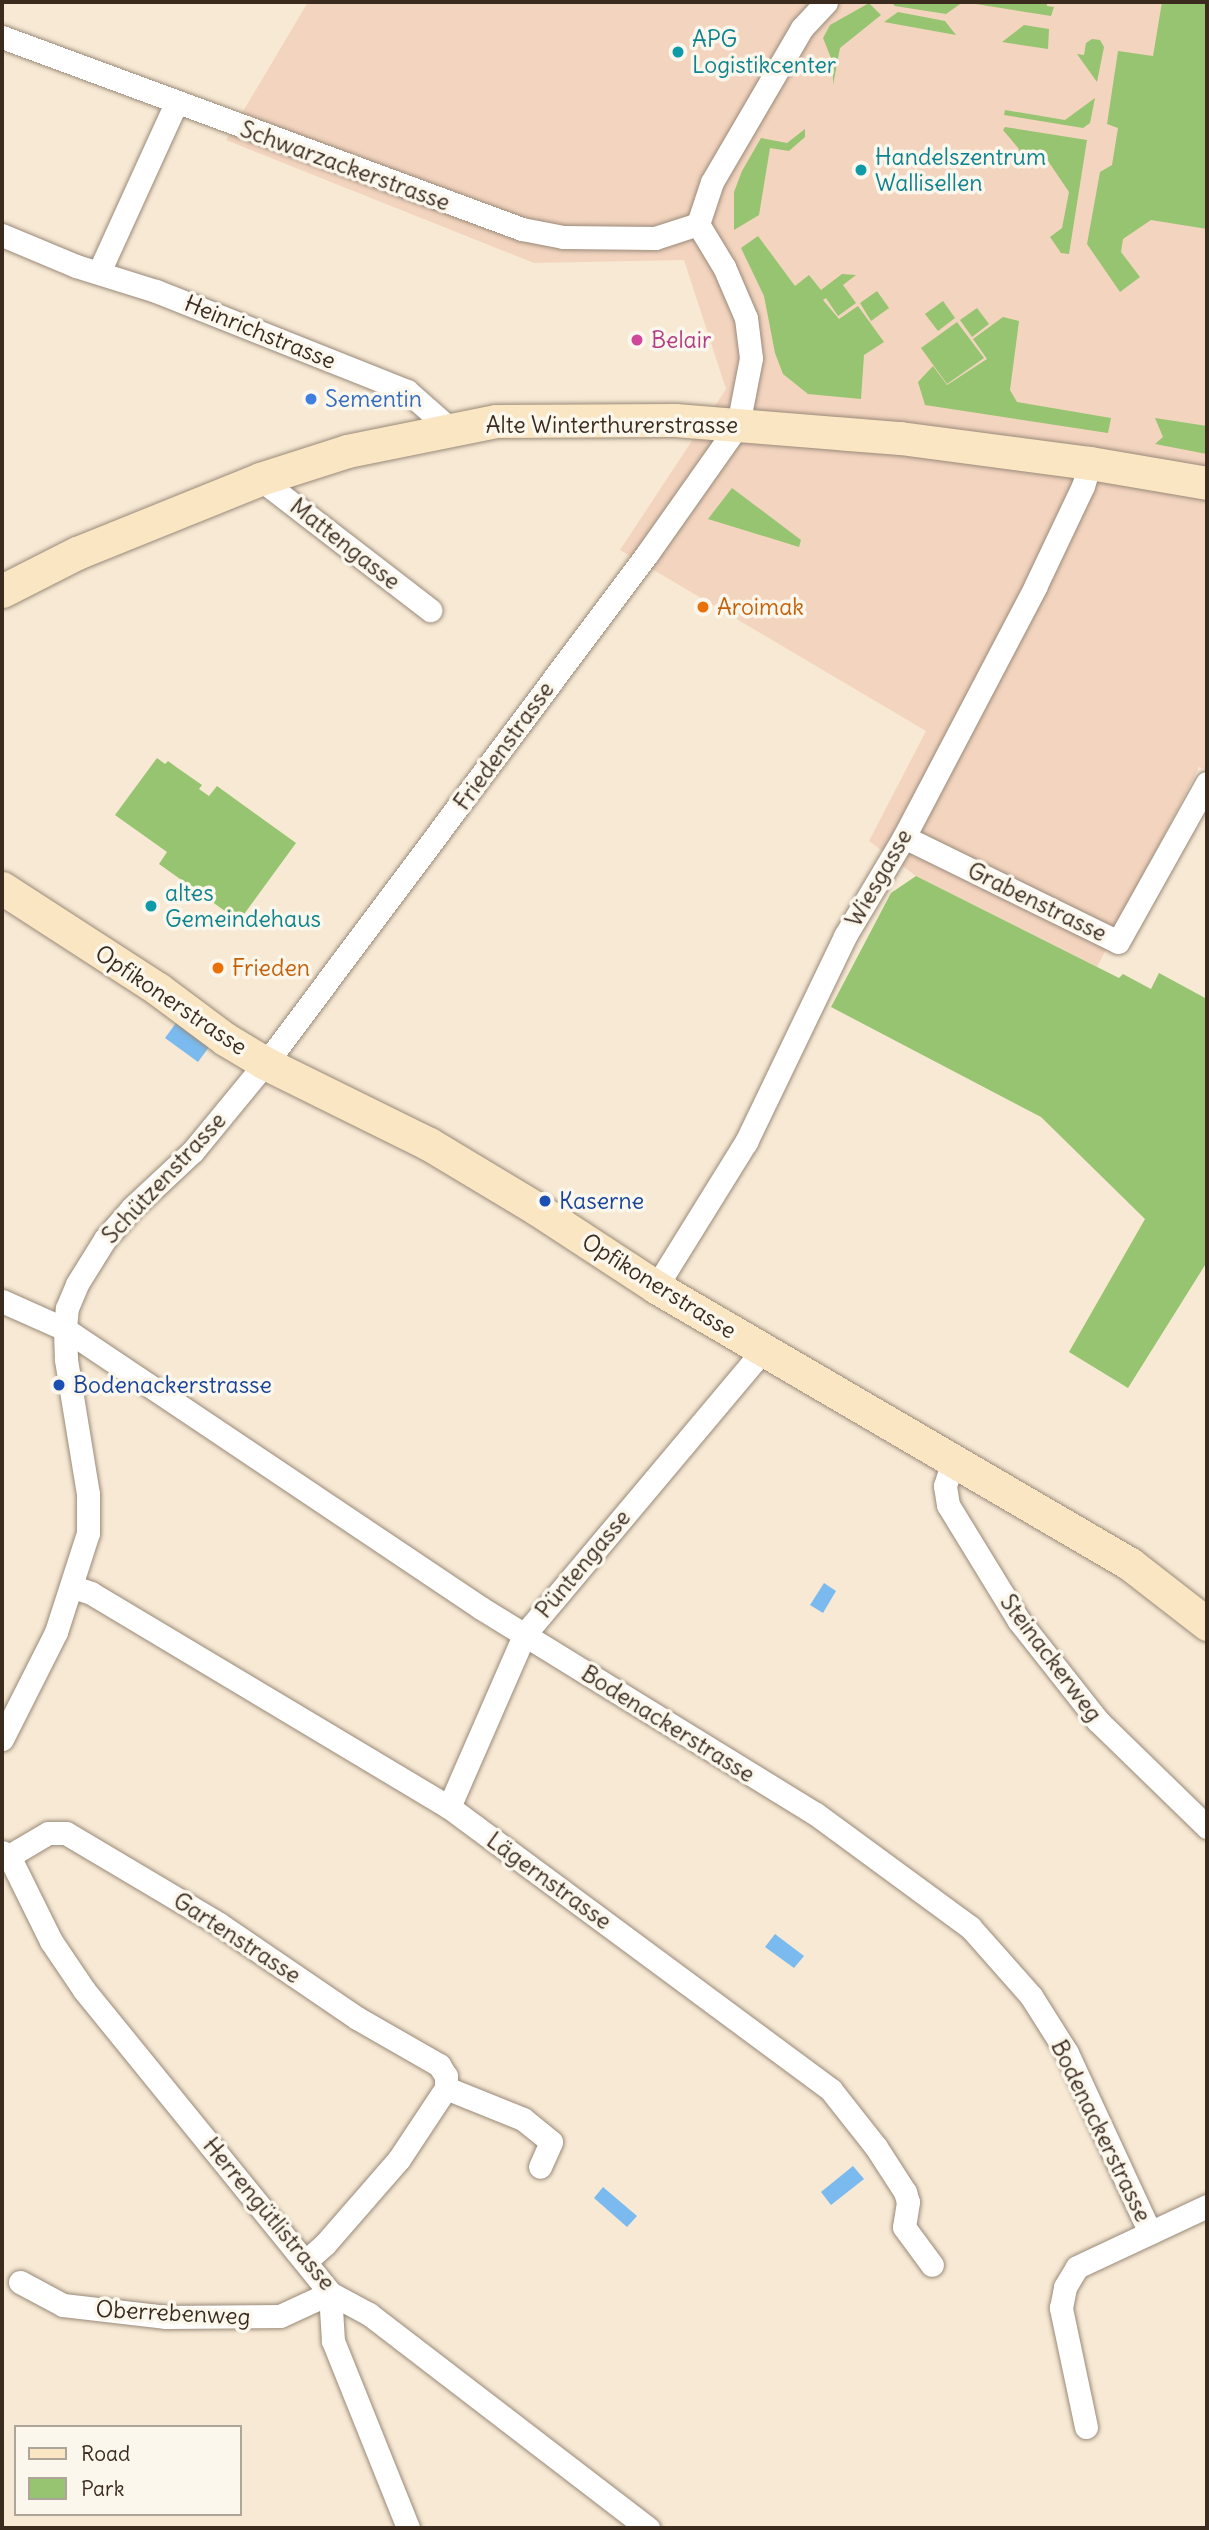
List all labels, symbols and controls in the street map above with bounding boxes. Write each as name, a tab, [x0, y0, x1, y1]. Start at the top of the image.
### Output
place label: APG Logistikcenter	[692, 25, 836, 79]
marker: APG Logistikcenter	[670, 44, 686, 60]
street label: Schwarzackerstrasse	[236, 115, 454, 217]
place label: Handelszentrum Wallisellen	[875, 143, 1046, 197]
marker: Handelszentrum Wallisellen	[853, 162, 869, 178]
street label: Heinrichstrasse	[180, 289, 340, 375]
place label: Belair	[651, 326, 711, 354]
marker: Belair	[629, 332, 645, 348]
place label: Sementin	[325, 385, 422, 413]
marker: Sementin	[303, 391, 319, 407]
street label: Alte Winterthurerstrasse	[486, 411, 738, 439]
street label: Mattengasse	[285, 493, 405, 595]
place label: Aroimak	[717, 593, 804, 621]
marker: Aroimak	[695, 599, 711, 615]
street label: Friedenstrasse	[448, 676, 560, 816]
street label: Wiesgasse	[840, 824, 918, 932]
street label: Grabenstrasse	[963, 856, 1111, 948]
place label: altes Gemeindehaus	[165, 879, 321, 933]
marker: altes Gemeindehaus	[143, 898, 159, 914]
street label: Opfikonerstrasse	[90, 939, 252, 1061]
place label: Frieden	[232, 954, 310, 982]
marker: Frieden	[210, 960, 226, 976]
street label: Schützenstrasse	[96, 1107, 232, 1249]
place label: Kaserne	[559, 1187, 644, 1215]
marker: Kaserne	[537, 1193, 553, 1209]
street label: Opfikonerstrasse	[577, 1227, 741, 1345]
place label: Bodenackerstrasse	[73, 1371, 272, 1399]
marker: Bodenackerstrasse	[51, 1377, 67, 1393]
street label: Püntengasse	[530, 1504, 636, 1624]
street label: Steinackerweg	[994, 1589, 1108, 1727]
street label: Bodenackerstrasse	[576, 1660, 760, 1788]
street label: Lägernstrasse	[481, 1827, 617, 1935]
street label: Gartenstrasse	[168, 1887, 306, 1989]
street label: Bodenackerstrasse	[1045, 2036, 1157, 2226]
street label: Herrengütlistrasse	[197, 2132, 341, 2296]
street label: Oberrebenweg	[95, 2295, 251, 2331]
legend	[14, 2425, 242, 2516]
text: Road	[81, 2440, 130, 2467]
text: Park	[81, 2475, 124, 2502]

